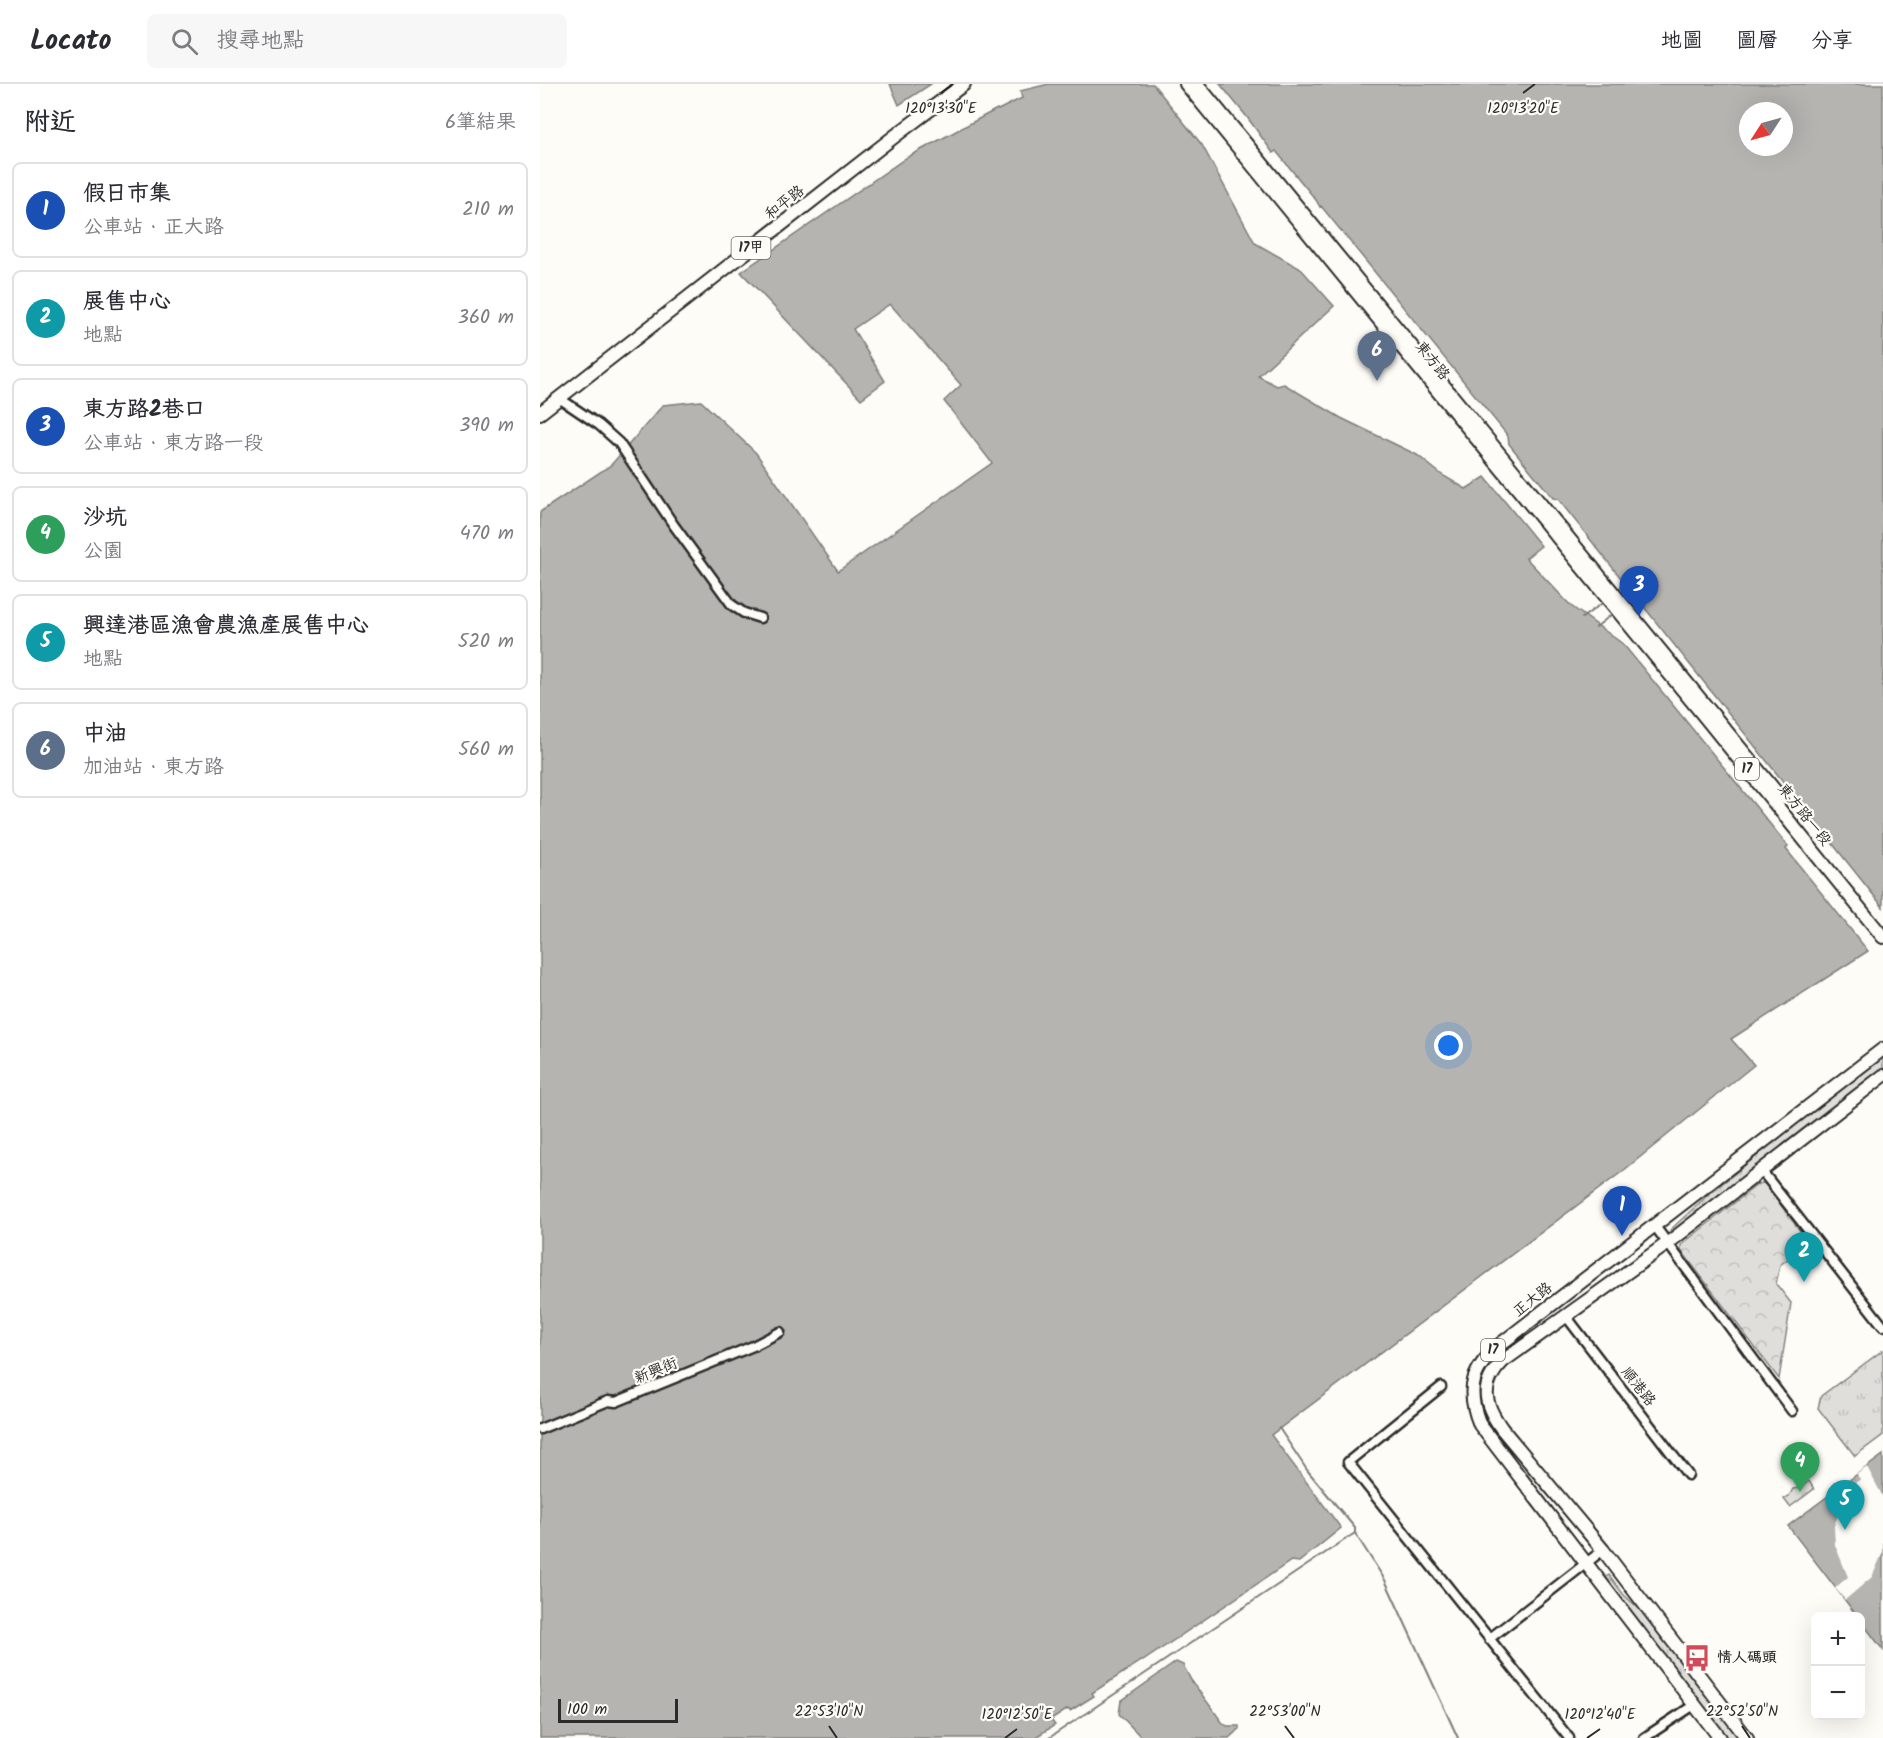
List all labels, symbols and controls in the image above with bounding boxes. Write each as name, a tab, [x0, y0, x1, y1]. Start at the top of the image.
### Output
search box	[147, 14, 567, 68]
text: Locato	[30, 19, 111, 64]
text: 搜尋地點	[216, 24, 304, 59]
icon: search	[168, 25, 201, 58]
text: 地圖	[1661, 25, 1703, 58]
text: 圖層	[1736, 25, 1778, 58]
text: 分享	[1811, 25, 1853, 58]
text: 120°13'30"E	[905, 97, 978, 121]
text: 120°13'20"E	[1487, 97, 1560, 121]
text: 附近	[24, 102, 76, 144]
north arrow	[1739, 102, 1793, 156]
text: 6筆結果	[445, 107, 516, 139]
text: 假日市集	[83, 177, 171, 212]
street label: 和平路	[760, 180, 810, 226]
text: 1	[42, 194, 49, 226]
text: 210 m	[462, 194, 514, 226]
text: 公車站 · 正大路	[83, 212, 224, 244]
road number: 17甲	[732, 237, 770, 259]
text: 展售中心	[83, 285, 171, 320]
text: 2	[40, 302, 51, 334]
text: 360 m	[458, 302, 514, 334]
text: 地點	[83, 320, 123, 352]
pin: 6	[1358, 332, 1396, 381]
street label: 東方路	[1409, 336, 1455, 386]
text: 東方路2巷口	[83, 393, 206, 428]
text: 3	[40, 410, 51, 442]
text: 390 m	[459, 410, 514, 442]
text: 公車站 · 東方路一段	[83, 428, 264, 460]
text: 沙坑	[83, 501, 127, 536]
text: 4	[40, 518, 51, 550]
text: 470 m	[460, 518, 514, 550]
text: 公園	[83, 536, 123, 568]
pin: 3	[1620, 566, 1658, 616]
text: 興達港區漁會農漁產展售中心	[83, 609, 369, 644]
text: 5	[40, 626, 51, 658]
text: 520 m	[458, 626, 514, 658]
text: 地點	[83, 644, 123, 676]
text: 中油	[83, 717, 127, 752]
text: 6	[40, 734, 51, 766]
text: 560 m	[458, 734, 514, 766]
text: 加油站 · 東方路	[83, 752, 224, 784]
road number: 17	[1735, 758, 1759, 780]
street label: 東方路一段	[1771, 778, 1837, 852]
your location	[1434, 1031, 1463, 1060]
pin: 1	[1602, 1186, 1642, 1236]
pin: 2	[1784, 1232, 1824, 1282]
street label: 正大路	[1508, 1277, 1558, 1323]
road number: 17	[1481, 1339, 1505, 1361]
street label: 新興街	[631, 1351, 681, 1391]
street label: 順港路	[1615, 1362, 1661, 1412]
pin: 4	[1780, 1442, 1820, 1492]
pin: 5	[1826, 1480, 1864, 1530]
map controls	[1811, 1612, 1865, 1720]
button: +	[1811, 1612, 1865, 1666]
bus stop icon: 情人碼頭	[1682, 1643, 1712, 1673]
place label: 情人碼頭	[1717, 1646, 1777, 1670]
button: −	[1811, 1666, 1865, 1720]
scale bar	[558, 1696, 678, 1724]
text: 100 m	[567, 1697, 607, 1722]
text: 22°53'10"N	[795, 1700, 863, 1724]
text: 22°53'00"N	[1249, 1700, 1321, 1724]
text: 22°52'50"N	[1706, 1700, 1778, 1724]
text: 120°12'50"E	[982, 1703, 1054, 1727]
text: 120°12'40"E	[1564, 1703, 1637, 1727]

